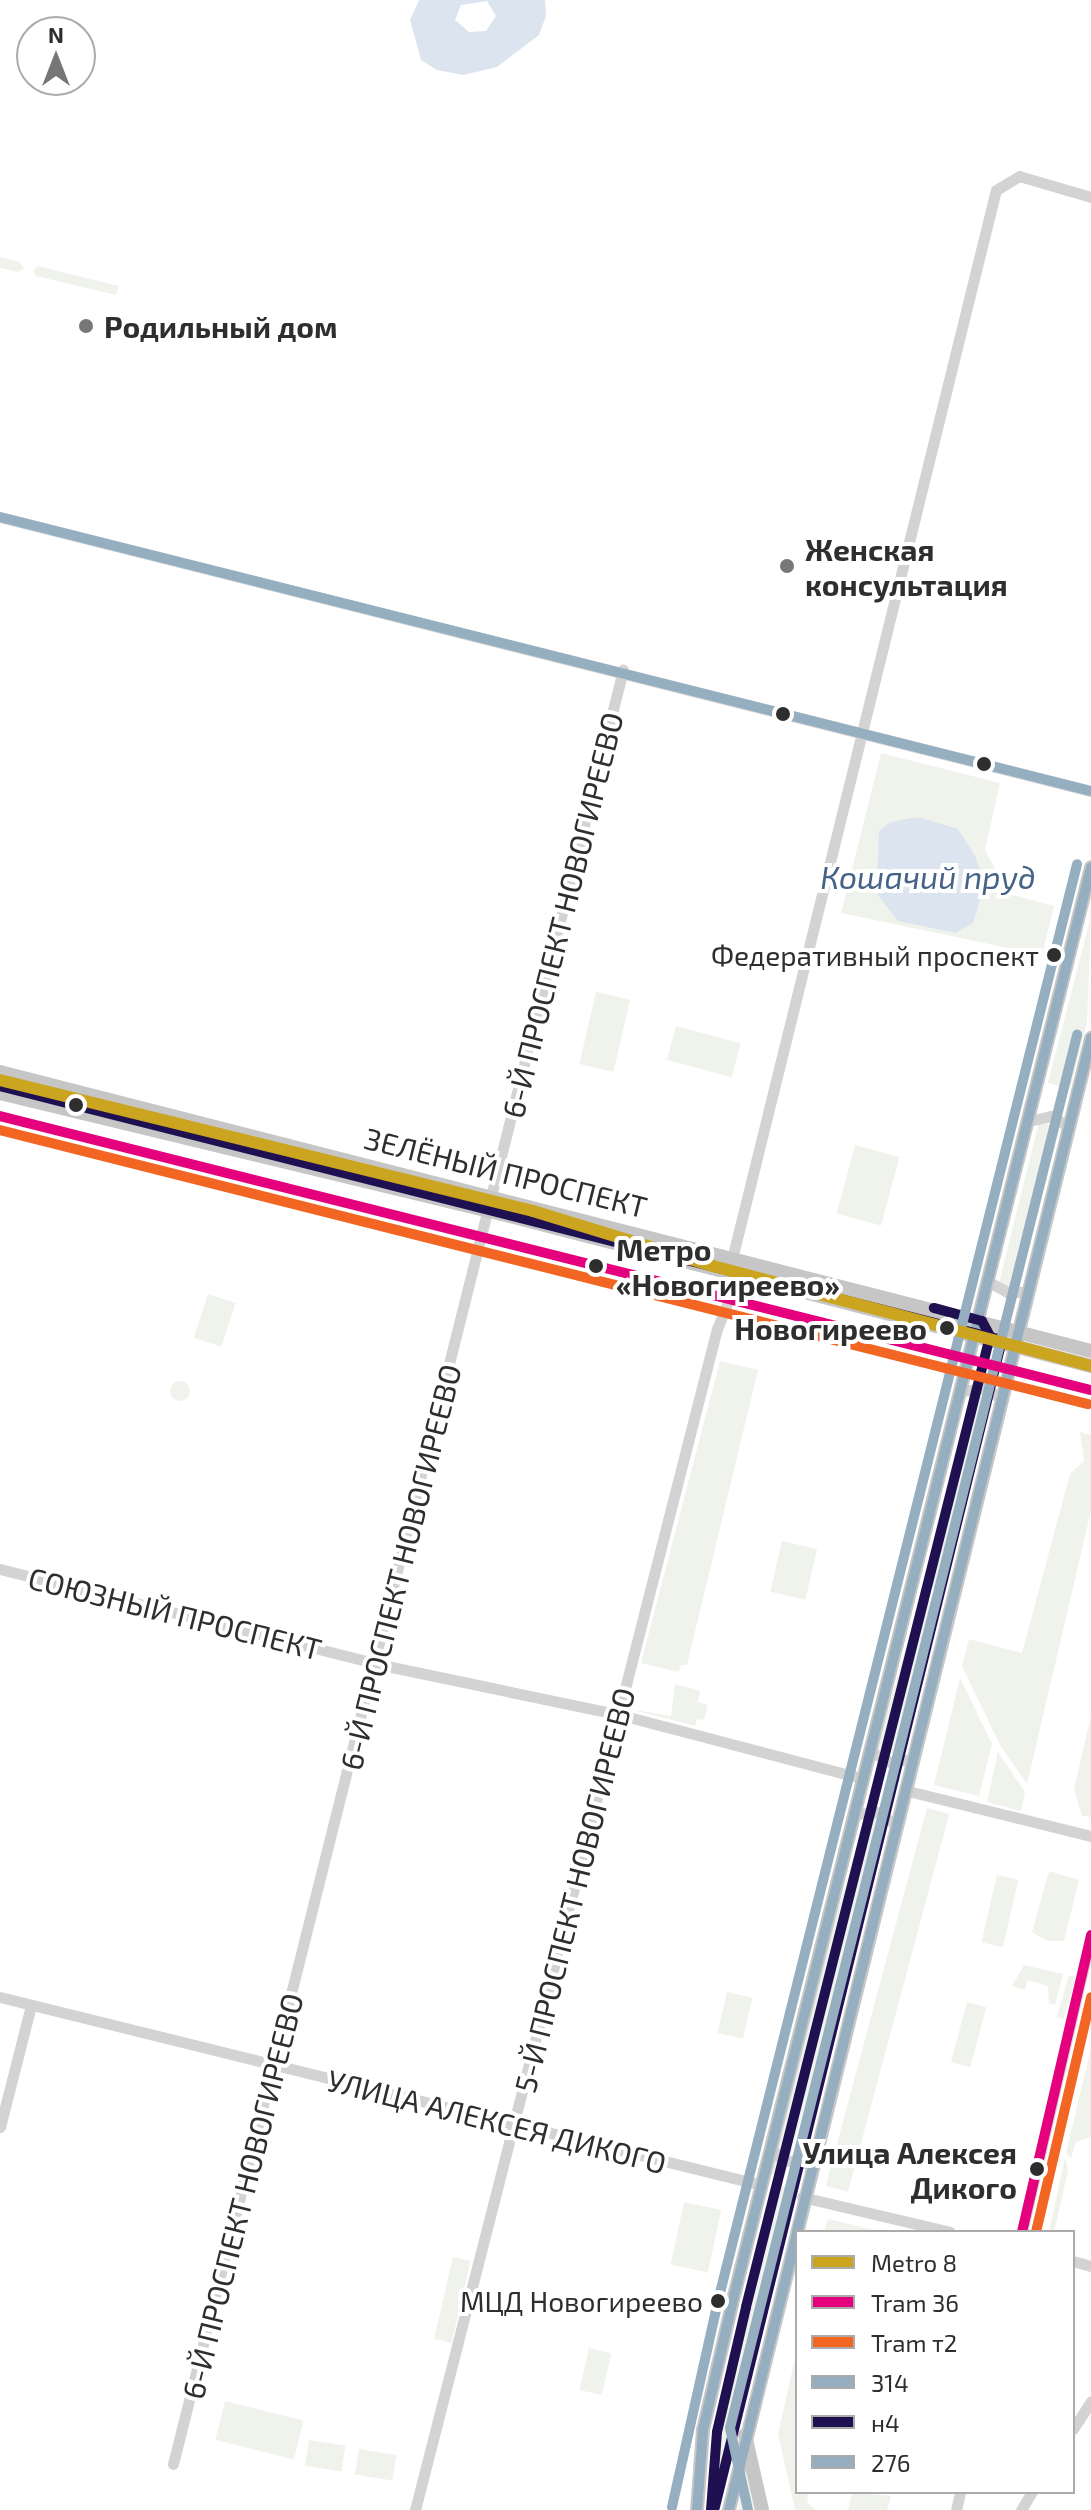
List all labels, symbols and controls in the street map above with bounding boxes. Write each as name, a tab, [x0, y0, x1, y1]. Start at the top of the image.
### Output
north arrow	[16, 16, 96, 96]
text: N	[48, 21, 64, 47]
place label: Родильный дом	[104, 308, 338, 344]
marker: Родильный дом	[75, 315, 97, 337]
place label: Женская консультация	[805, 531, 1008, 602]
marker: Женская консультация	[776, 555, 798, 577]
unlabelled marker	[775, 706, 791, 722]
street label: 6-Й ПРОСПЕКТ НОВОГИРЕЕВО	[494, 708, 630, 1122]
unlabelled marker	[976, 756, 992, 772]
water label: Кошачий пруд	[820, 857, 1036, 895]
place label: Федеративный проспект	[711, 938, 1039, 972]
marker: Федеративный проспект	[1046, 947, 1062, 963]
unlabelled marker	[68, 1097, 84, 1113]
street label: ЗЕЛЁНЫЙ ПРОСПЕКТ	[361, 1119, 651, 1225]
place label: Метро «Новогиреево»	[616, 1231, 840, 1302]
marker: Метро «Новогиреево»	[583, 1253, 609, 1279]
place label: Новогиреево	[734, 1310, 927, 1346]
marker: Новогиреево	[934, 1315, 960, 1341]
street label: 6-Й ПРОСПЕКТ НОВОГИРЕЕВО	[332, 1360, 468, 1774]
street label: СОЮЗНЫЙ ПРОСПЕКТ	[25, 1559, 325, 1667]
street label: 5-Й ПРОСПЕКТ НОВОГИРЕЕВО	[506, 1684, 642, 2096]
street label: 6-Й ПРОСПЕКТ НОВОГИРЕЕВО	[174, 1989, 310, 2403]
street label: УЛИЦА АЛЕКСЕЯ ДИКОГО	[324, 2061, 670, 2181]
place label: Улица Алексея Дикого	[803, 2134, 1017, 2204]
marker: Улица Алексея Дикого	[1024, 2156, 1050, 2182]
legend	[795, 2230, 1075, 2494]
text: Metro 8	[871, 2248, 957, 2277]
place label: МЦД Новогиреево	[460, 2284, 703, 2318]
text: Tram 36	[871, 2288, 959, 2317]
marker: МЦД Новогиреево	[710, 2293, 726, 2309]
text: Tram т2	[871, 2328, 957, 2357]
text: 314	[871, 2368, 909, 2397]
text: н4	[871, 2408, 900, 2437]
text: 276	[871, 2448, 911, 2477]

